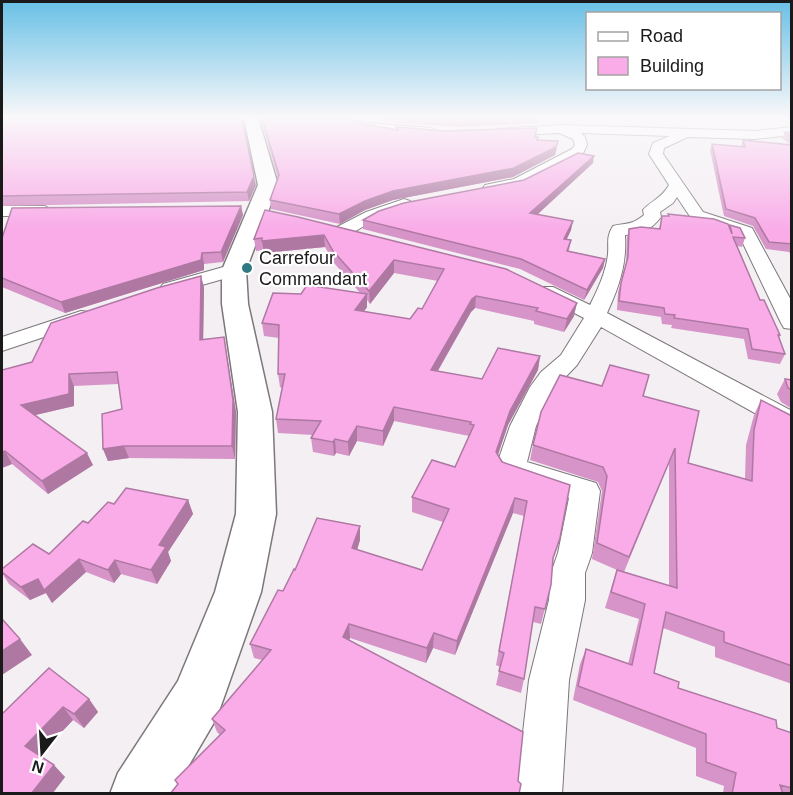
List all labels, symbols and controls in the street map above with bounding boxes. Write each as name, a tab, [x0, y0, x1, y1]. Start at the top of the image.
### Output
legend	[586, 12, 781, 90]
text: Road	[640, 26, 683, 46]
text: Building	[640, 56, 704, 76]
place label: Carrefour Commandant	[259, 248, 367, 289]
marker: Carrefour Commandant	[240, 261, 254, 275]
north arrow	[12, 723, 72, 783]
text: N	[30, 757, 46, 777]

